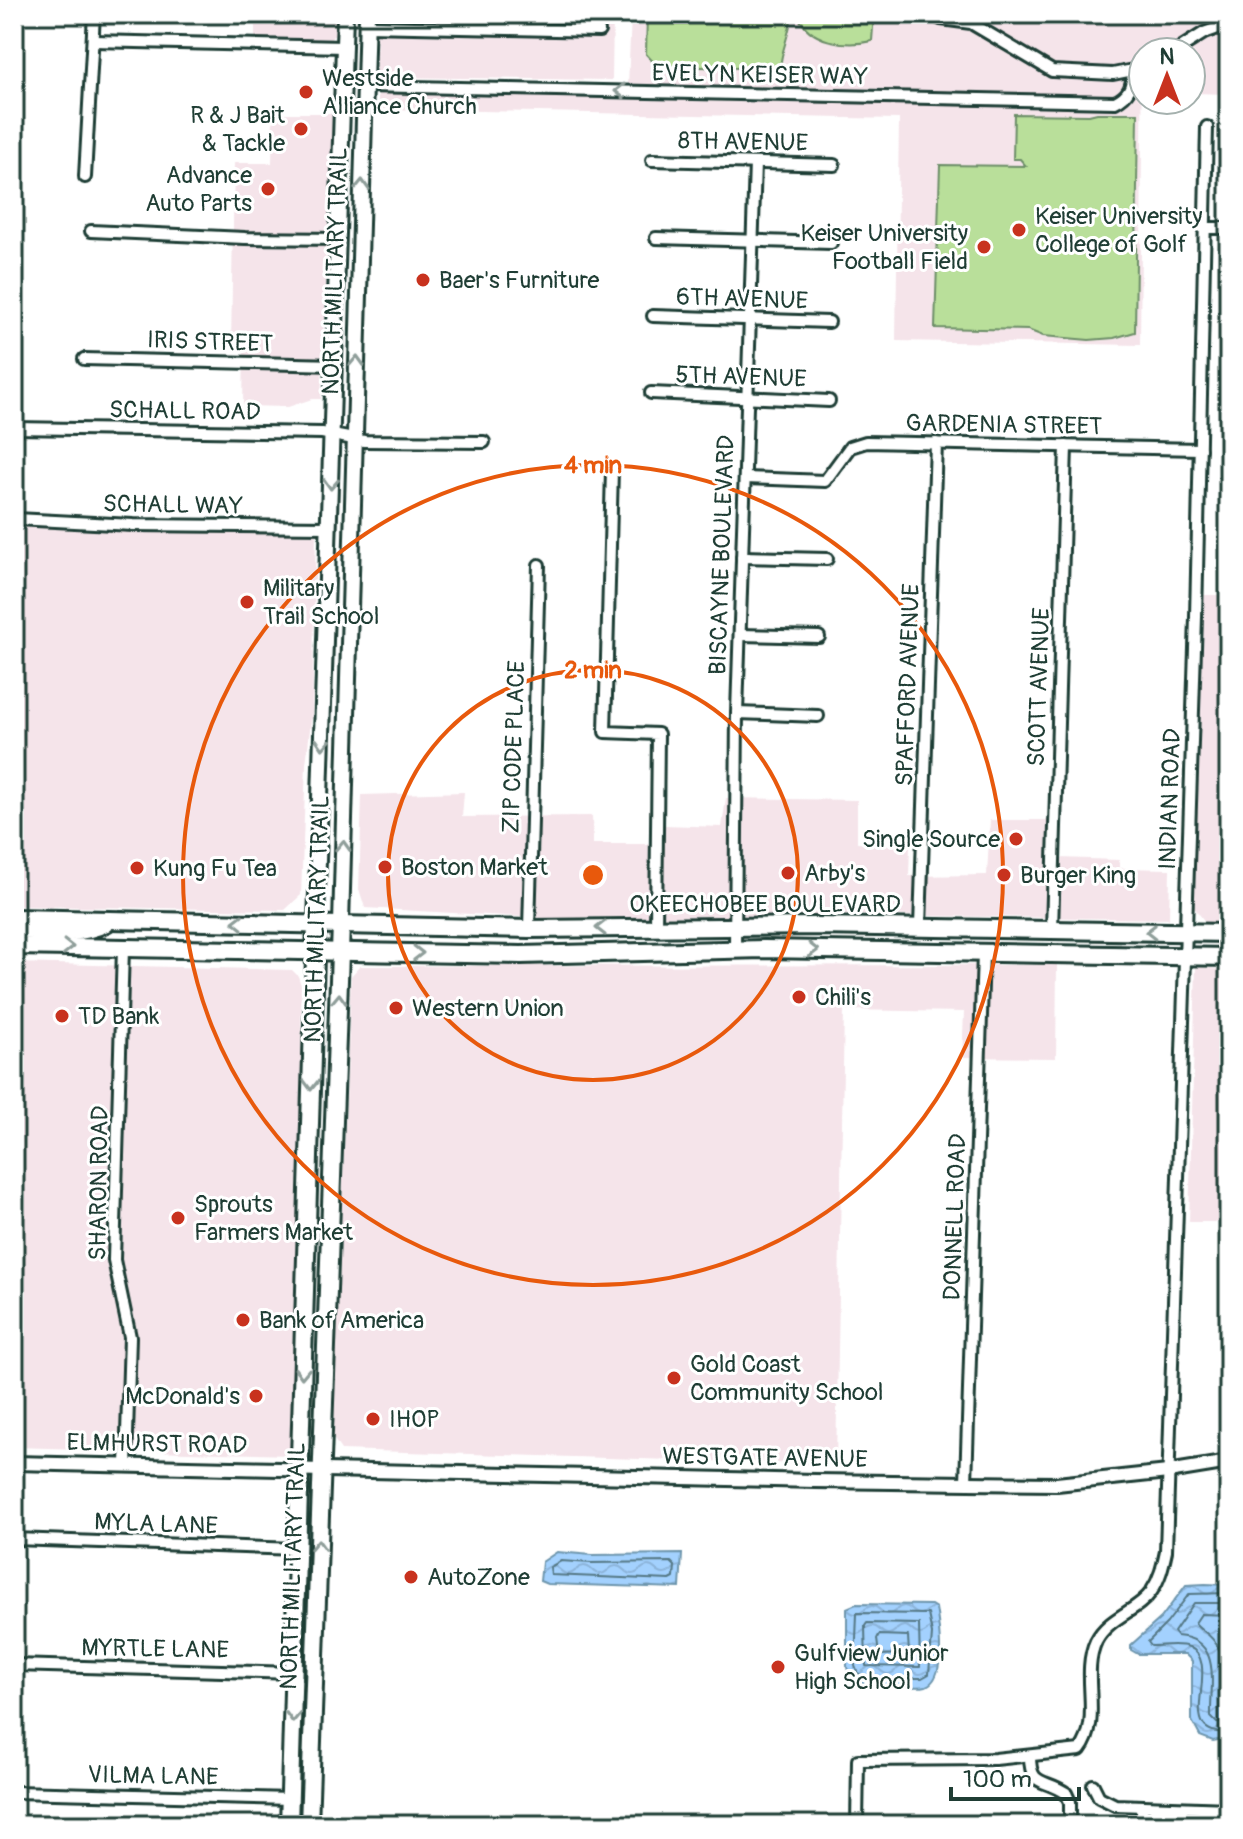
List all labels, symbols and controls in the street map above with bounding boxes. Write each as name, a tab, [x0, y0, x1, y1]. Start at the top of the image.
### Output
north arrow	[1127, 36, 1207, 116]
text: N	[1160, 43, 1175, 71]
street label: EVELYN KEISER WAY	[652, 59, 868, 91]
place label: Westside Alliance Church	[322, 64, 477, 121]
marker: Westside Alliance Church	[297, 83, 315, 101]
one-way arrow	[613, 83, 626, 100]
place label: R & J Bait & Tackle	[190, 101, 285, 158]
marker: R & J Bait & Tackle	[292, 120, 310, 138]
street label: 8TH AVENUE	[678, 126, 808, 158]
street label: NORTH MILITARY TRAIL	[316, 147, 354, 395]
place label: Advance Auto Parts	[145, 161, 252, 218]
one-way arrow	[353, 178, 370, 191]
marker: Advance Auto Parts	[259, 180, 277, 198]
place label: Keiser University College of Golf	[1035, 202, 1203, 259]
place label: Keiser University Football Field	[801, 219, 968, 276]
marker: Keiser University College of Golf	[1010, 221, 1028, 239]
marker: Keiser University Football Field	[975, 238, 993, 256]
place label: Baer's Furniture	[439, 266, 600, 295]
marker: Baer's Furniture	[414, 271, 432, 289]
street label: 6TH AVENUE	[675, 282, 809, 316]
street label: IRIS STREET	[146, 325, 274, 359]
one-way arrow	[348, 354, 365, 367]
street label: 5TH AVENUE	[675, 360, 807, 394]
street label: SCHALL ROAD	[109, 395, 261, 427]
street label: GARDENIA STREET	[905, 409, 1103, 441]
street label: BISCAYNE BOULEVARD	[703, 434, 741, 676]
text: 4 min	[564, 451, 622, 480]
one-way arrow	[323, 478, 340, 491]
street label: SCHALL WAY	[103, 489, 244, 521]
place label: Military Trail School	[263, 574, 379, 631]
street label: SPAFFORD AVENUE	[890, 583, 926, 787]
marker: Military Trail School	[238, 593, 256, 611]
street label: SCOTT AVENUE	[1022, 607, 1056, 767]
text: 2 min	[564, 656, 622, 685]
street label: ZIP CODE PLACE	[496, 660, 532, 834]
street label: INDIAN ROAD	[1153, 728, 1187, 870]
one-way arrow	[315, 738, 332, 751]
street label: NORTH MILITARY TRAIL	[298, 795, 336, 1043]
place label: Single Source	[862, 825, 1000, 854]
marker: Single Source	[1007, 830, 1025, 848]
one-way arrow	[334, 839, 351, 852]
place label: Boston Market	[401, 853, 548, 882]
place label: Kung Fu Tea	[153, 854, 277, 883]
marker: Boston Market	[376, 858, 394, 876]
marker: Kung Fu Tea	[128, 859, 146, 877]
place label: Arby's	[804, 859, 865, 888]
centre of rings	[579, 861, 607, 889]
place label: Burger King	[1020, 861, 1136, 890]
marker: Arby's	[779, 864, 797, 882]
marker: Burger King	[995, 866, 1013, 884]
street label: OKEECHOBEE BOULEVARD	[629, 890, 901, 919]
one-way arrow	[231, 913, 244, 931]
one-way arrow	[594, 919, 607, 937]
one-way arrow	[1144, 923, 1157, 940]
one-way arrow	[62, 938, 75, 956]
one-way arrow	[807, 941, 820, 959]
one-way arrow	[412, 944, 425, 962]
place label: Chili's	[815, 983, 871, 1012]
marker: Chili's	[790, 988, 808, 1006]
one-way arrow	[330, 992, 347, 1005]
place label: Western Union	[412, 994, 564, 1023]
marker: Western Union	[387, 999, 405, 1017]
place label: TD Bank	[78, 1002, 159, 1031]
marker: TD Bank	[53, 1007, 71, 1025]
one-way arrow	[302, 1079, 319, 1092]
street label: SHARON ROAD	[83, 1105, 115, 1261]
street label: DONNELL ROAD	[938, 1133, 972, 1301]
place label: Sprouts Farmers Market	[194, 1190, 353, 1247]
marker: Sprouts Farmers Market	[169, 1209, 187, 1227]
place label: Bank of America	[259, 1306, 424, 1335]
marker: Bank of America	[234, 1311, 252, 1329]
place label: Gold Coast Community School	[690, 1350, 884, 1407]
one-way arrow	[294, 1367, 311, 1380]
marker: Gold Coast Community School	[665, 1369, 683, 1387]
place label: McDonald's	[125, 1382, 240, 1411]
marker: McDonald's	[247, 1387, 265, 1405]
place label: IHOP	[389, 1405, 439, 1434]
marker: IHOP	[364, 1410, 382, 1428]
street label: ELMHURST ROAD	[66, 1428, 248, 1460]
street label: NORTH MILITARY TRAIL	[274, 1442, 312, 1690]
street label: WESTGATE AVENUE	[662, 1442, 868, 1474]
street label: MYLA LANE	[94, 1507, 218, 1541]
one-way arrow	[309, 1538, 326, 1551]
place label: AutoZone	[427, 1563, 530, 1592]
marker: AutoZone	[402, 1568, 420, 1586]
street label: MYRTLE LANE	[81, 1633, 229, 1665]
place label: Gulfview Junior High School	[794, 1639, 949, 1696]
marker: Gulfview Junior High School	[769, 1658, 787, 1676]
one-way arrow	[284, 1711, 301, 1724]
scale bar	[951, 1751, 1079, 1801]
street label: VILMA LANE	[87, 1760, 219, 1792]
text: 100 m	[963, 1765, 1032, 1794]

